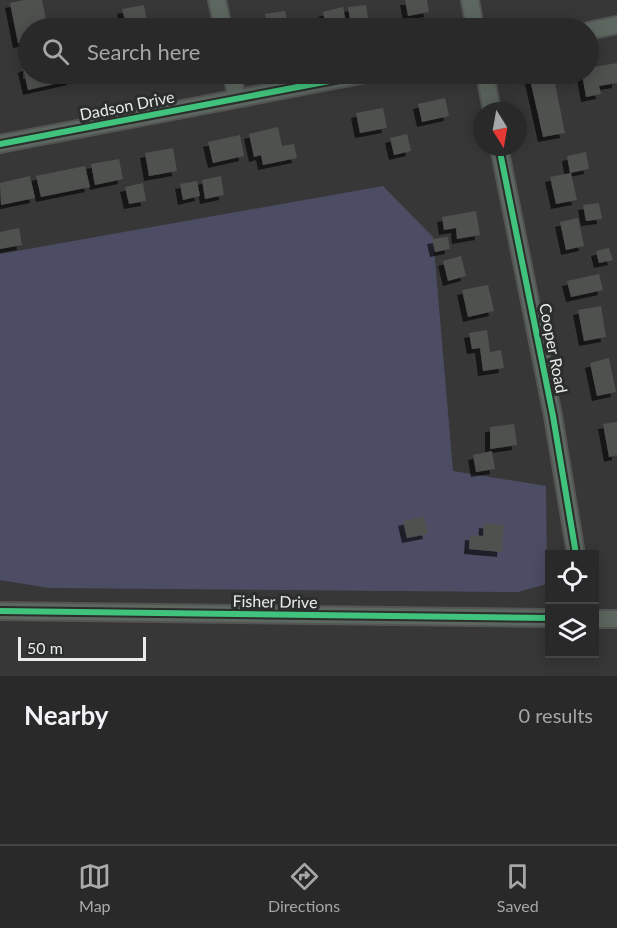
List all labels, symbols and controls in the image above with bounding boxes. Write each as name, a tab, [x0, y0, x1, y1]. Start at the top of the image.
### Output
search box	[18, 18, 599, 84]
icon: search	[39, 35, 72, 68]
text: Search here	[87, 38, 200, 65]
street label: Dadson Drive	[78, 87, 176, 123]
north arrow	[473, 102, 527, 156]
street label: Cooper Road	[536, 301, 572, 395]
map controls	[545, 550, 599, 658]
button: locate	[545, 550, 599, 604]
street label: Fisher Drive	[232, 591, 318, 611]
button: layers	[545, 604, 599, 658]
scale bar	[18, 634, 146, 662]
text: 50 m	[27, 638, 63, 657]
text: Nearby	[24, 699, 109, 731]
text: 0 results	[518, 703, 593, 727]
tab: Map	[78, 860, 111, 915]
tab: Directions	[268, 860, 340, 915]
tab: Saved	[497, 860, 539, 915]

